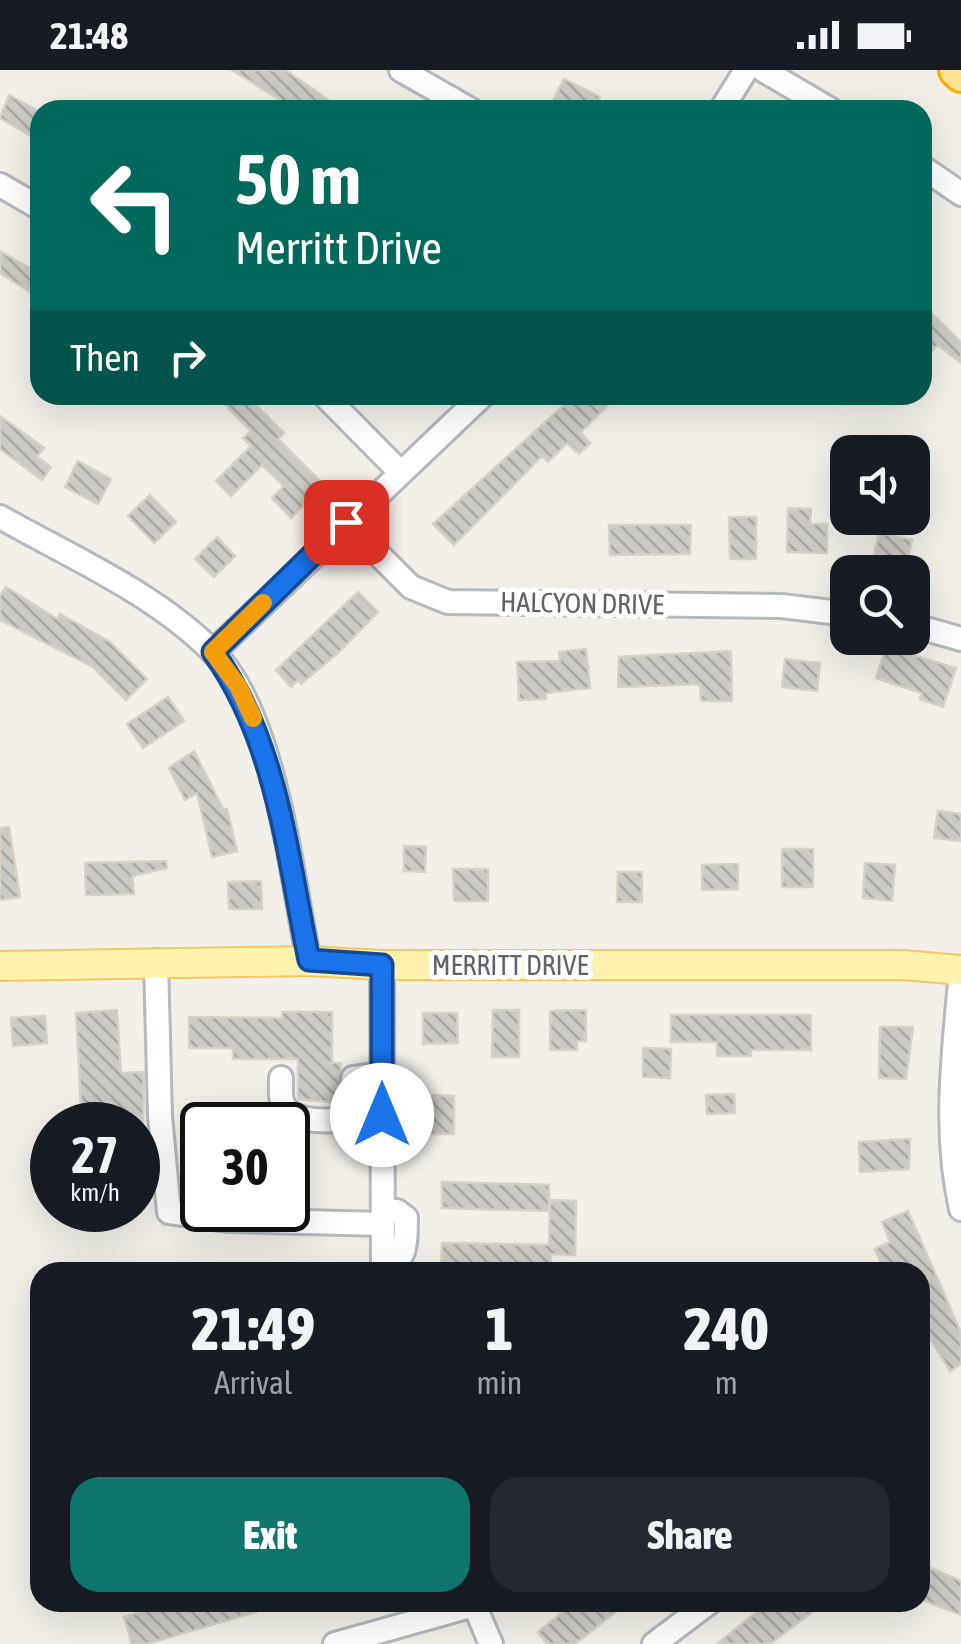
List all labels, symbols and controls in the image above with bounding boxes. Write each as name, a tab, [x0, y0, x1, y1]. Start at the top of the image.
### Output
text: 21:48	[50, 14, 128, 57]
text: 50 m	[235, 139, 361, 219]
icon: left	[70, 140, 200, 270]
text: Merritt Drive	[235, 222, 442, 274]
icon: right	[160, 330, 215, 385]
text: Then	[70, 336, 140, 379]
map controls	[830, 435, 930, 655]
button: sound	[830, 435, 930, 535]
pin	[304, 480, 389, 565]
icon: arrive	[319, 495, 374, 550]
button: search	[830, 555, 930, 655]
street label: HALCYON DRIVE	[500, 586, 664, 620]
street label: MERRITT DRIVE	[432, 949, 588, 981]
position arrow	[330, 1063, 434, 1167]
speed limit sign: 30	[180, 1102, 310, 1232]
text: 27	[71, 1126, 118, 1184]
text: km/h	[70, 1178, 120, 1206]
text: 21:49	[191, 1294, 315, 1363]
text: 1	[485, 1294, 514, 1363]
text: 240	[684, 1294, 768, 1363]
text: Arrival	[214, 1364, 292, 1401]
text: min	[476, 1364, 522, 1401]
text: m	[715, 1364, 738, 1401]
button: Exit	[70, 1477, 470, 1592]
button: Share	[490, 1477, 890, 1592]

